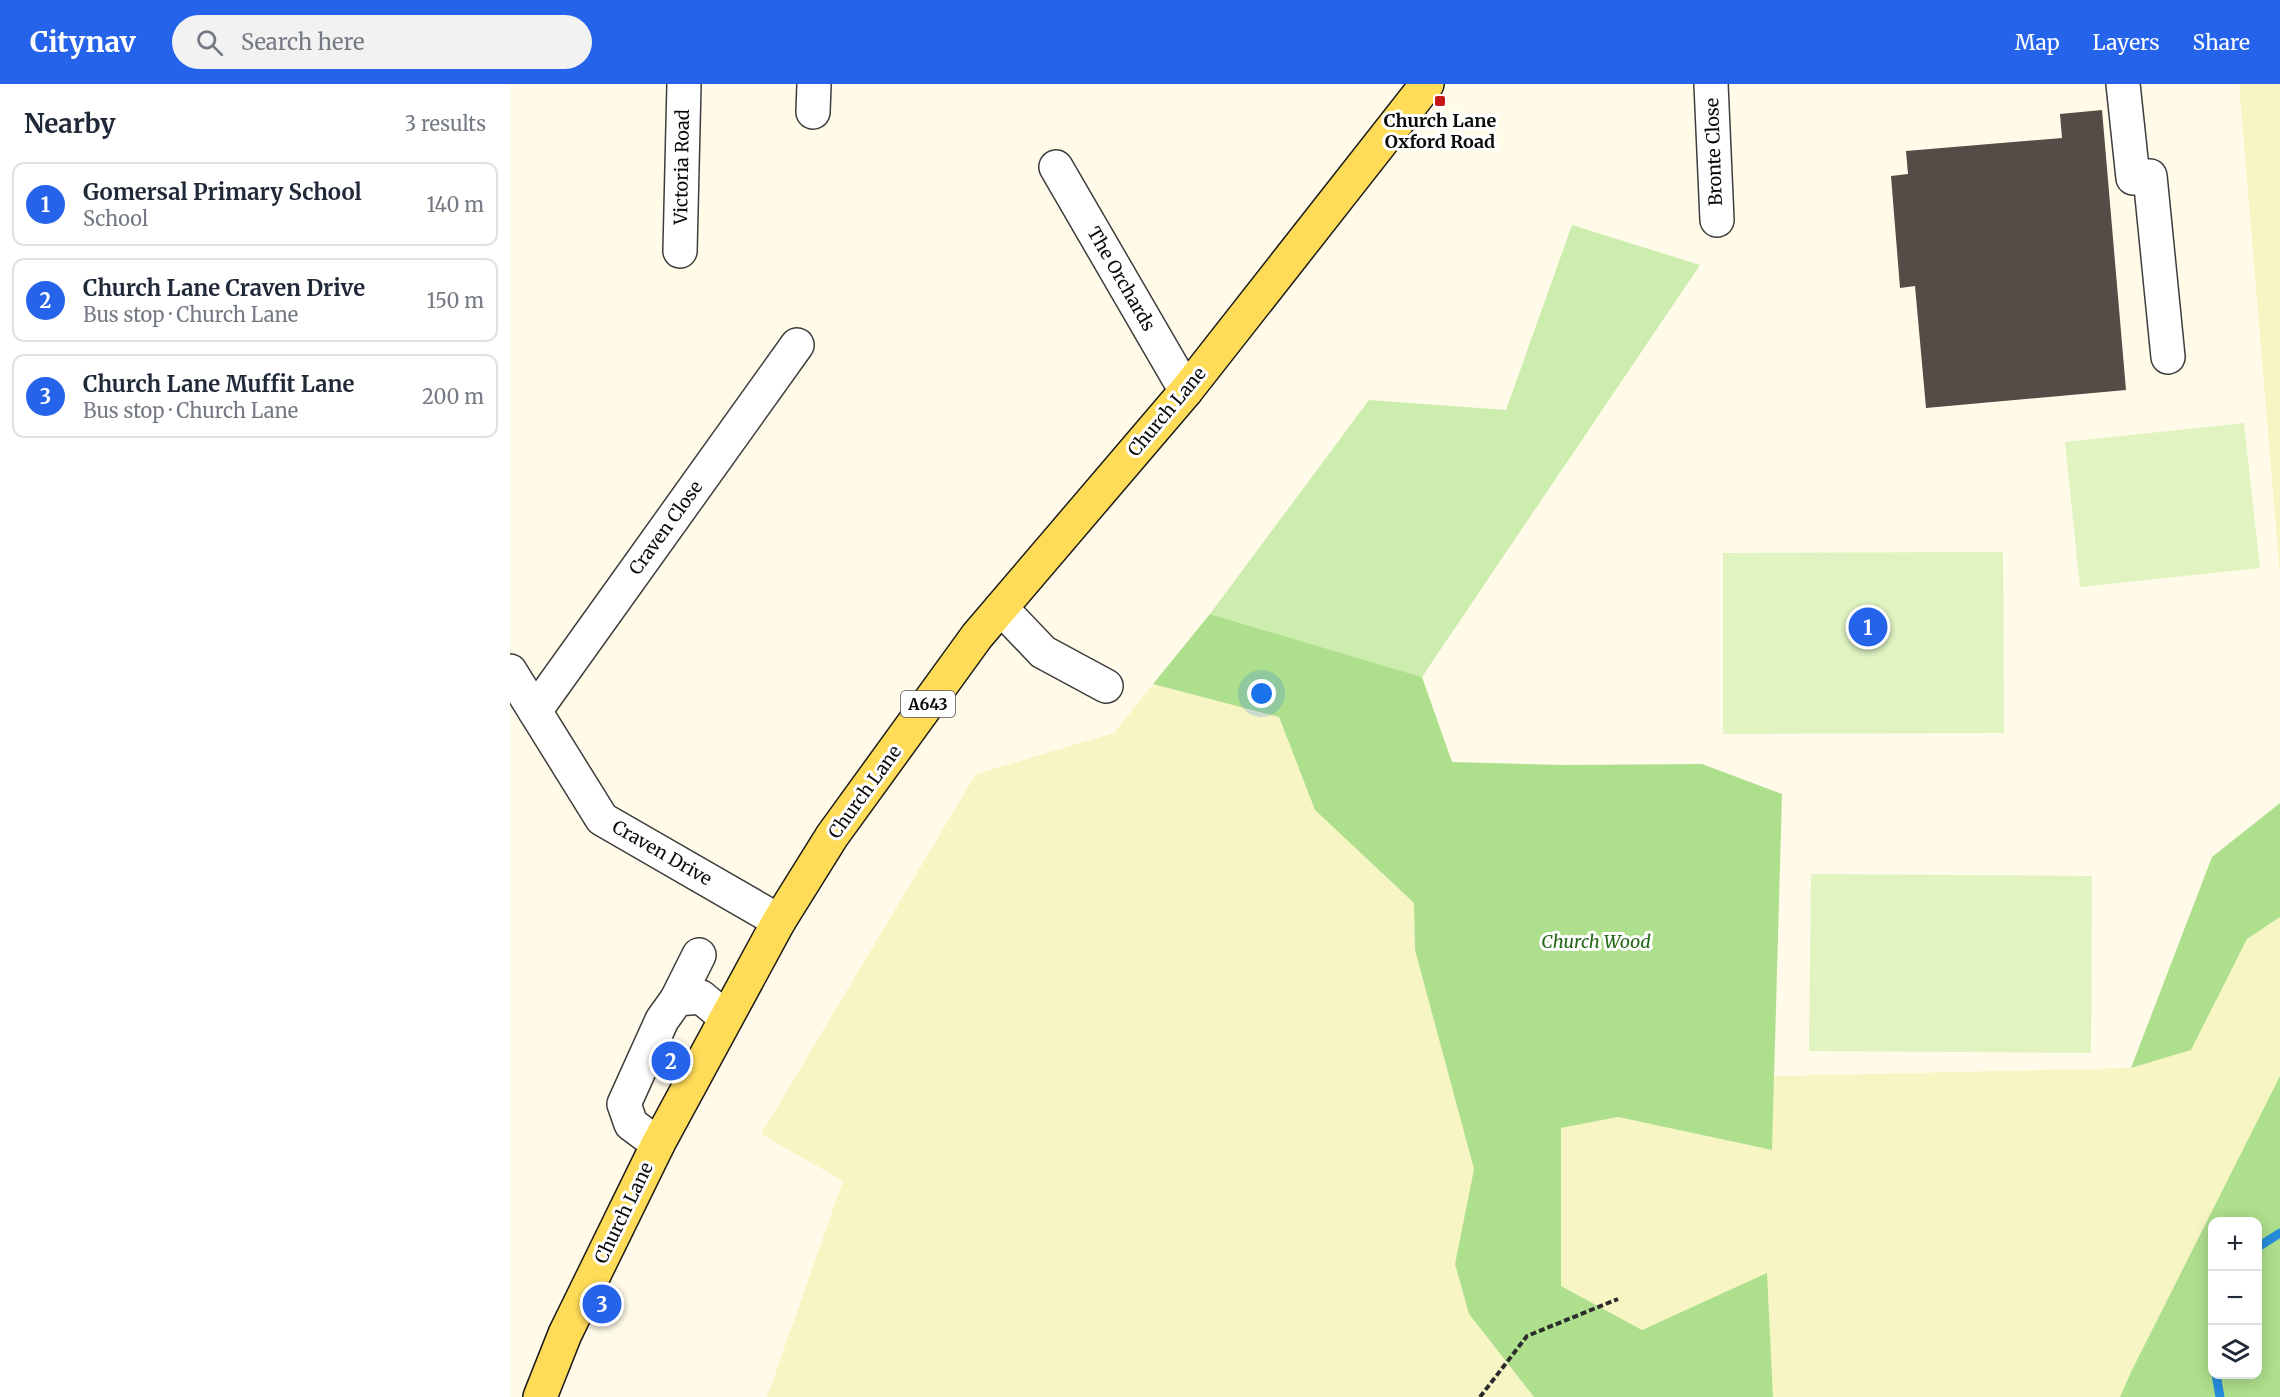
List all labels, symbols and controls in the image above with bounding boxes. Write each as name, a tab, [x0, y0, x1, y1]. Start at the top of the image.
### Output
search box	[172, 15, 592, 69]
text: Citynav	[30, 24, 136, 60]
icon: search	[193, 26, 226, 59]
text: Search here	[241, 28, 364, 56]
text: Map	[2015, 29, 2060, 56]
text: Layers	[2093, 29, 2160, 56]
text: Share	[2193, 29, 2250, 56]
marker: Church Lane Oxford Road	[1433, 94, 1447, 108]
street label: Bronte Close	[1700, 98, 1727, 206]
text: Nearby	[24, 107, 116, 140]
street label: Victoria Road	[669, 109, 694, 226]
place label: Church Lane Oxford Road	[1384, 109, 1496, 153]
text: 3 results	[405, 111, 486, 136]
text: Gomersal Primary School	[83, 178, 362, 206]
text: 1	[41, 192, 50, 217]
text: 140 m	[427, 192, 484, 217]
text: School	[83, 206, 148, 231]
street label: The Orchards	[1082, 223, 1161, 335]
text: Church Lane Craven Drive	[83, 274, 365, 302]
text: 2	[40, 288, 51, 313]
text: 150 m	[427, 288, 484, 313]
text: Bus stop · Church Lane	[83, 302, 298, 327]
street label: Church Lane	[1123, 362, 1211, 461]
text: Church Lane Muffit Lane	[83, 370, 354, 398]
text: 3	[40, 384, 51, 409]
text: 200 m	[422, 384, 484, 409]
text: Bus stop · Church Lane	[83, 398, 298, 423]
street label: Craven Close	[624, 476, 707, 579]
pin: 1	[1848, 604, 1888, 650]
your location	[1247, 679, 1276, 708]
road number: A643	[901, 691, 955, 717]
street label: Church Lane	[823, 741, 906, 843]
street label: Craven Drive	[608, 815, 716, 890]
park label: Church Wood	[1541, 930, 1651, 953]
pin: 2	[652, 1038, 690, 1084]
street label: Church Lane	[589, 1158, 658, 1267]
map controls	[2208, 1217, 2262, 1379]
button: +	[2208, 1217, 2262, 1271]
button: −	[2208, 1271, 2262, 1325]
pin: 3	[582, 1282, 622, 1326]
button: layers	[2208, 1325, 2262, 1379]

